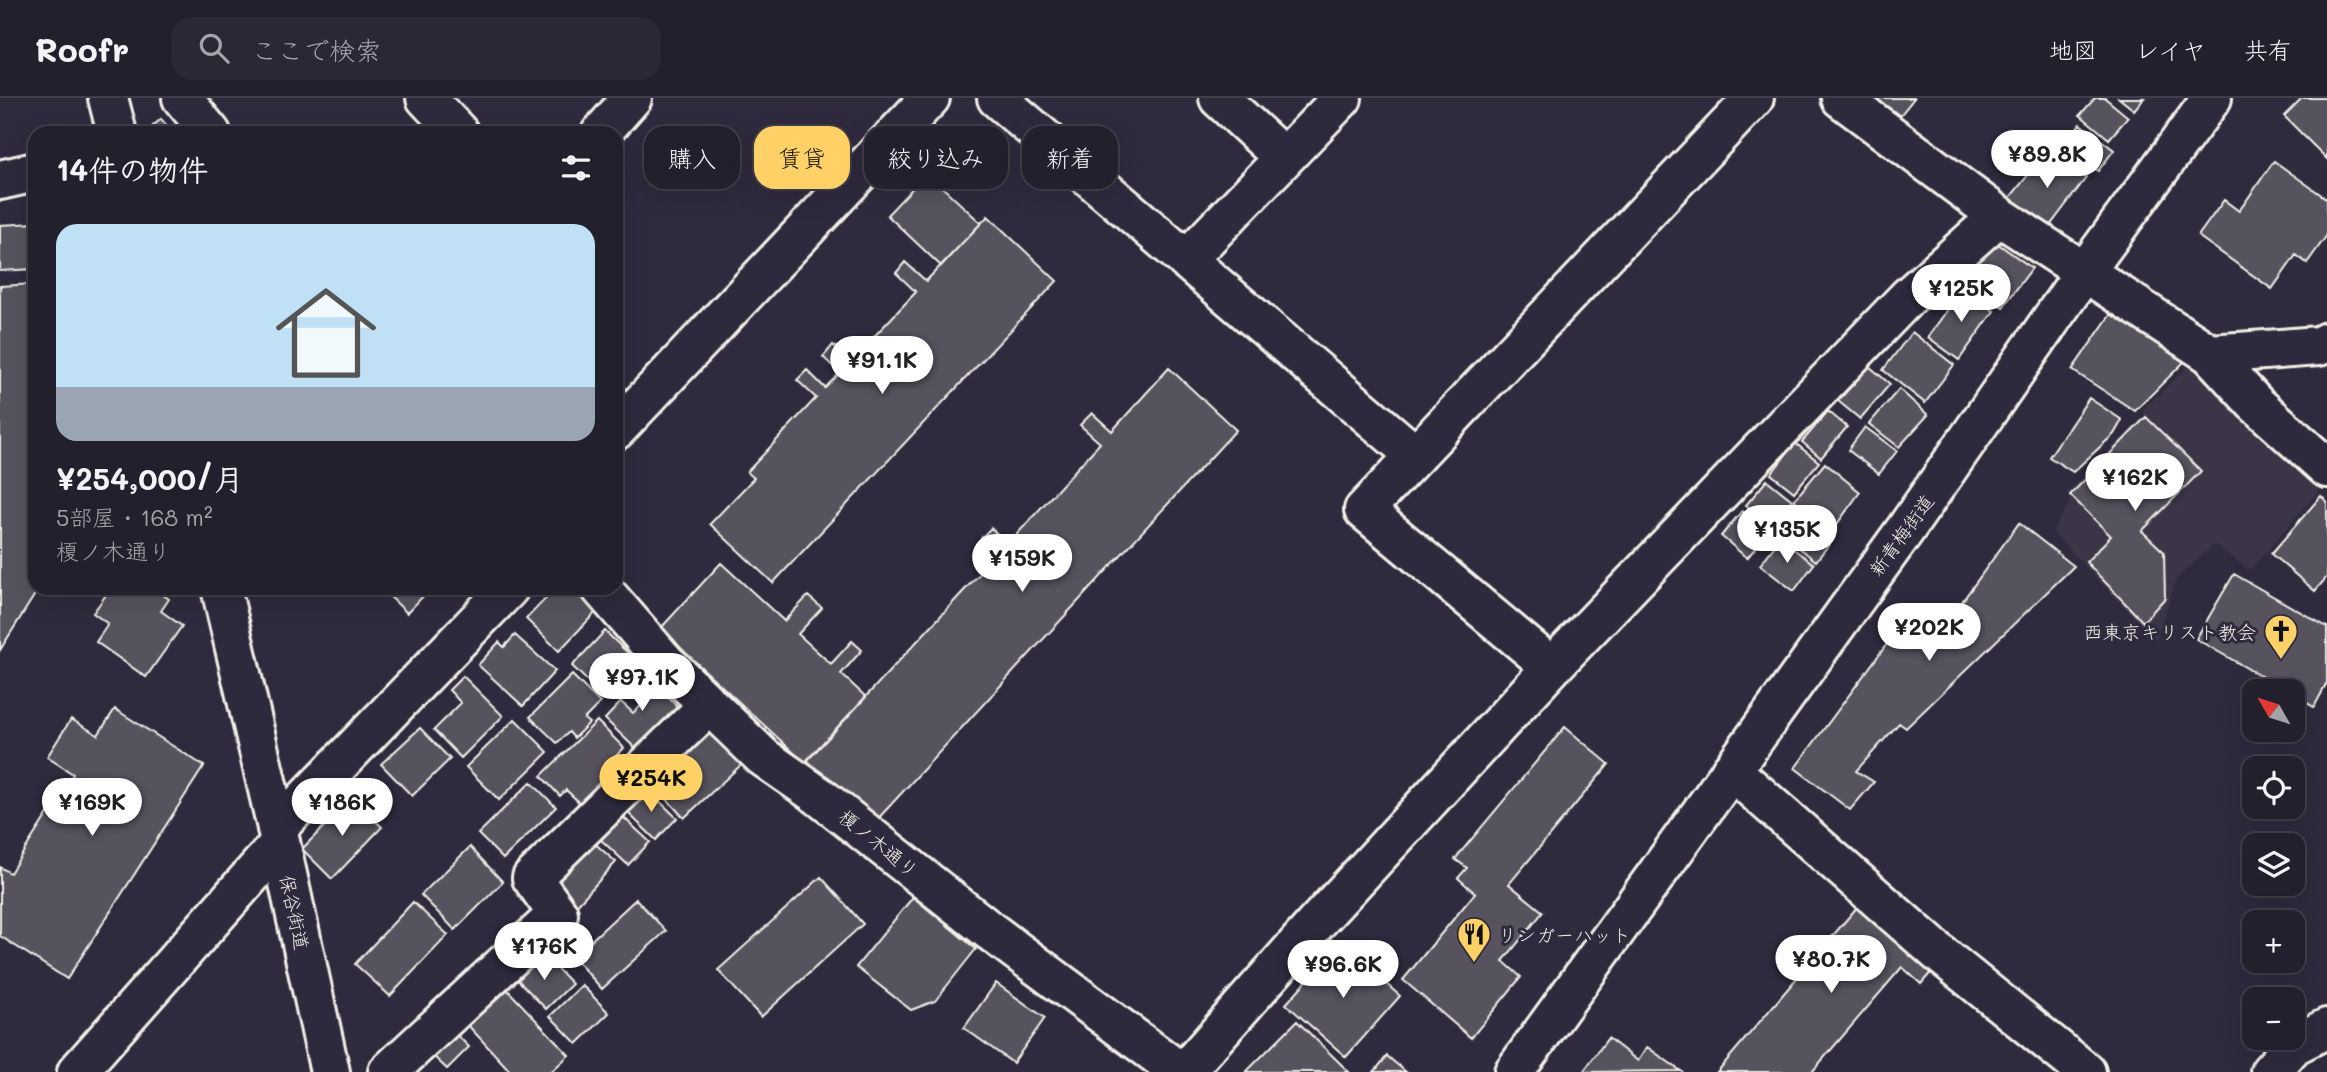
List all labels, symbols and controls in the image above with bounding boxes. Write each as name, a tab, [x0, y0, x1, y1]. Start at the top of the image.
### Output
search box	[171, 17, 661, 80]
text: Roofr	[35, 27, 129, 70]
icon: search	[195, 29, 233, 67]
text: ここで検索	[251, 33, 381, 67]
text: 地図	[2049, 34, 2097, 65]
text: レイヤ	[2135, 34, 2206, 65]
text: 共有	[2244, 34, 2292, 65]
chip: 購入	[644, 126, 740, 189]
chip: 賃貸	[754, 126, 850, 189]
chip: 絞り込み	[864, 126, 1008, 189]
chip: 新着	[1022, 126, 1118, 189]
pin: ¥89.8K	[1990, 130, 2104, 190]
text: ¥89.8K	[2007, 138, 2087, 168]
text: 14件の物件	[56, 149, 208, 189]
icon: filters	[557, 149, 595, 187]
pin: ¥125K	[1912, 264, 2010, 324]
icon: home	[263, 270, 389, 396]
text: ¥125K	[1928, 272, 1994, 302]
pin: ¥91.1K	[825, 336, 939, 396]
text: ¥91.1K	[846, 344, 918, 374]
pin: ¥162K	[2086, 454, 2184, 513]
text: ¥254,000/月	[56, 458, 244, 498]
text: ¥162K	[2101, 461, 2169, 491]
street label: 新青梅街道	[1863, 489, 1939, 581]
text: 5部屋 · 168 m²	[56, 502, 213, 532]
pin: ¥135K	[1738, 505, 1836, 565]
text: ¥135K	[1753, 513, 1821, 543]
pin: ¥159K	[973, 534, 1071, 594]
text: 榎ノ木通り	[56, 536, 171, 566]
text: ¥159K	[988, 542, 1056, 572]
pin: ¥202K	[1880, 603, 1978, 663]
text: ¥202K	[1894, 611, 1964, 641]
church icon: 西東京キリスト教会	[2262, 612, 2300, 661]
place label: 西東京キリスト教会	[2083, 619, 2256, 644]
pin: ¥97.1K	[585, 654, 699, 713]
text: ¥97.1K	[605, 661, 679, 691]
north arrow	[2242, 679, 2305, 742]
map controls	[2242, 679, 2305, 1050]
pin: ¥254K	[602, 754, 700, 814]
button: locate	[2242, 756, 2305, 819]
text: ¥254K	[615, 762, 687, 792]
pin: ¥169K	[43, 778, 141, 838]
pin: ¥186K	[293, 778, 391, 838]
text: ¥169K	[58, 786, 126, 816]
text: ¥186K	[308, 786, 376, 816]
street label: 榎ノ木通り	[834, 803, 924, 883]
button: layers	[2242, 833, 2305, 896]
street label: 保谷街道	[275, 872, 315, 952]
button: +	[2242, 910, 2305, 973]
restaurant icon: リンガーハット	[1455, 915, 1493, 964]
pin: ¥176K	[495, 922, 593, 982]
place label: リンガーハット	[1498, 922, 1631, 947]
text: ¥176K	[510, 930, 578, 960]
pin: ¥80.7K	[1774, 936, 1888, 995]
pin: ¥96.6K	[1286, 940, 1400, 1000]
text: ¥80.7K	[1791, 943, 1871, 973]
text: ¥96.6K	[1304, 948, 1382, 978]
button: −	[2242, 987, 2305, 1050]

